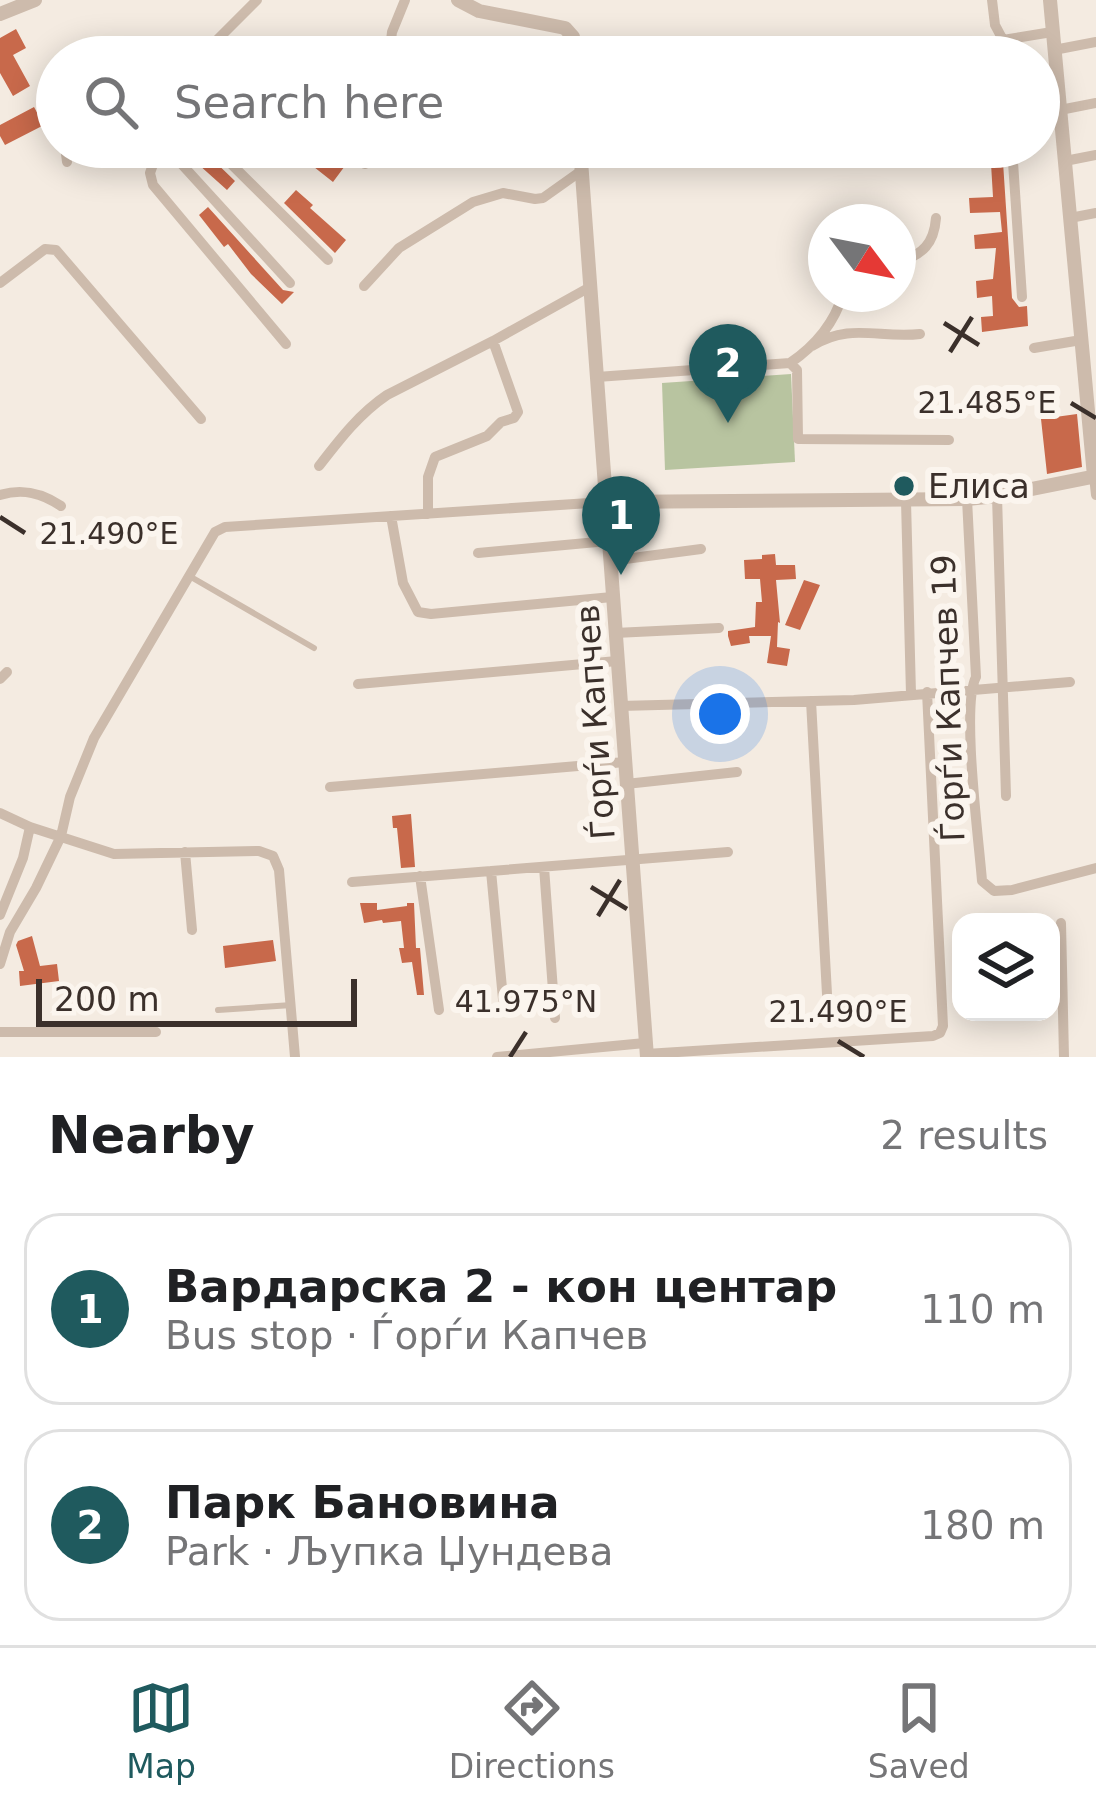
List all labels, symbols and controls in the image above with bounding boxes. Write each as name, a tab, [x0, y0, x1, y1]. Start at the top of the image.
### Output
search box	[36, 36, 1060, 168]
icon: search	[78, 69, 144, 135]
text: Search here	[174, 76, 444, 129]
north arrow	[808, 204, 916, 312]
pin: 2	[689, 324, 767, 423]
text: 21.485°E	[918, 385, 1056, 420]
place label: Елиса	[928, 467, 1030, 506]
marker: Елиса	[891, 473, 917, 499]
pin: 1	[582, 476, 660, 575]
text: 21.490°E	[40, 516, 178, 551]
street label: Ѓорѓи Капчев 19	[922, 554, 973, 842]
street label: Ѓорѓи Капчев	[566, 603, 623, 841]
your location	[690, 684, 750, 744]
map controls	[952, 913, 1060, 1021]
button: layers	[952, 913, 1060, 1021]
scale bar	[36, 973, 357, 1026]
text: 200 m	[54, 980, 160, 1019]
text: 41.975°N	[455, 984, 597, 1019]
text: 21.490°E	[769, 994, 907, 1029]
text: Nearby	[48, 1106, 255, 1165]
text: 2 results	[880, 1113, 1048, 1158]
text: Вардарска 2 - кон центар	[165, 1260, 837, 1313]
text: 1	[76, 1287, 104, 1332]
text: 110 m	[920, 1287, 1045, 1332]
text: Bus stop · Ѓорѓи Капчев	[165, 1313, 648, 1358]
text: Парк Бановина	[165, 1476, 560, 1529]
text: 2	[76, 1503, 104, 1548]
text: 180 m	[920, 1503, 1045, 1548]
text: Park · Љупка Џундева	[165, 1529, 613, 1574]
tab: Map	[126, 1675, 196, 1786]
tab: Directions	[449, 1675, 615, 1786]
tab: Saved	[868, 1675, 970, 1786]

